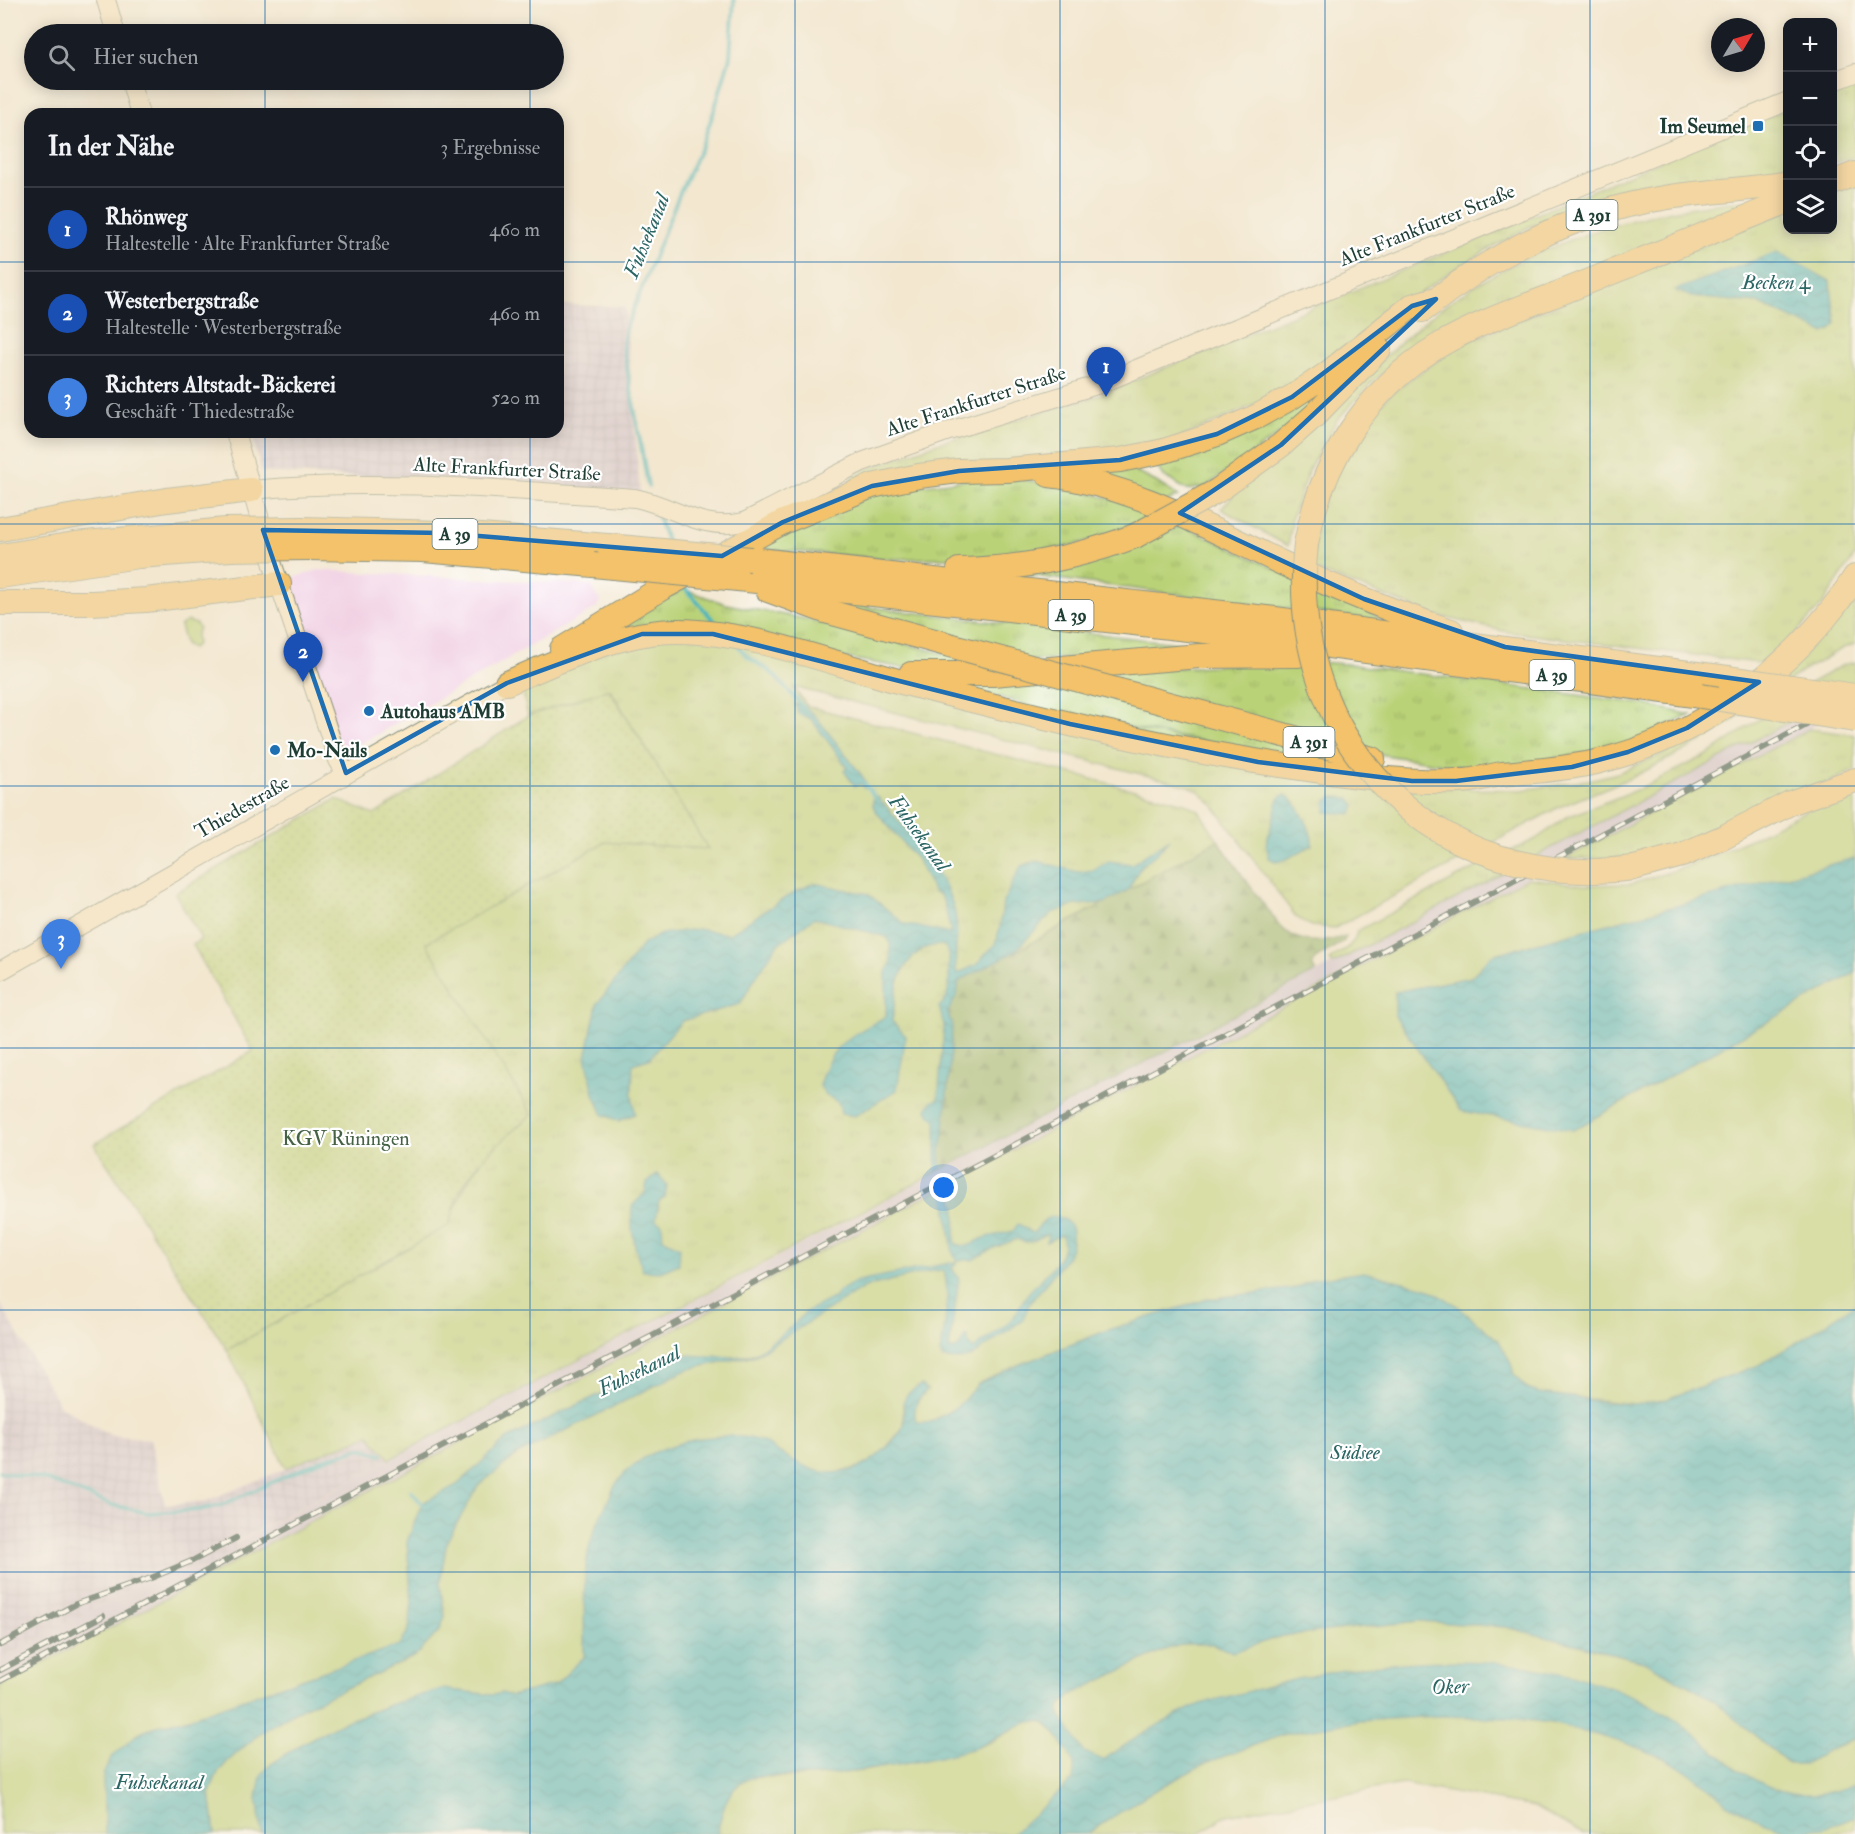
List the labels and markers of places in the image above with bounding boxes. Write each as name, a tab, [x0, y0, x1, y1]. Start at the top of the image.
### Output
place label: Im Seumel	[1659, 114, 1747, 139]
marker: Im Seumel	[1751, 119, 1765, 133]
pin: 1	[1086, 348, 1126, 397]
pin: 2	[284, 632, 322, 682]
place label: Autohaus AMB	[380, 699, 505, 724]
marker: Autohaus AMB	[362, 704, 376, 718]
place label: Mo-Nails	[286, 738, 367, 763]
marker: Mo-Nails	[268, 743, 282, 757]
pin: 3	[42, 920, 80, 969]

